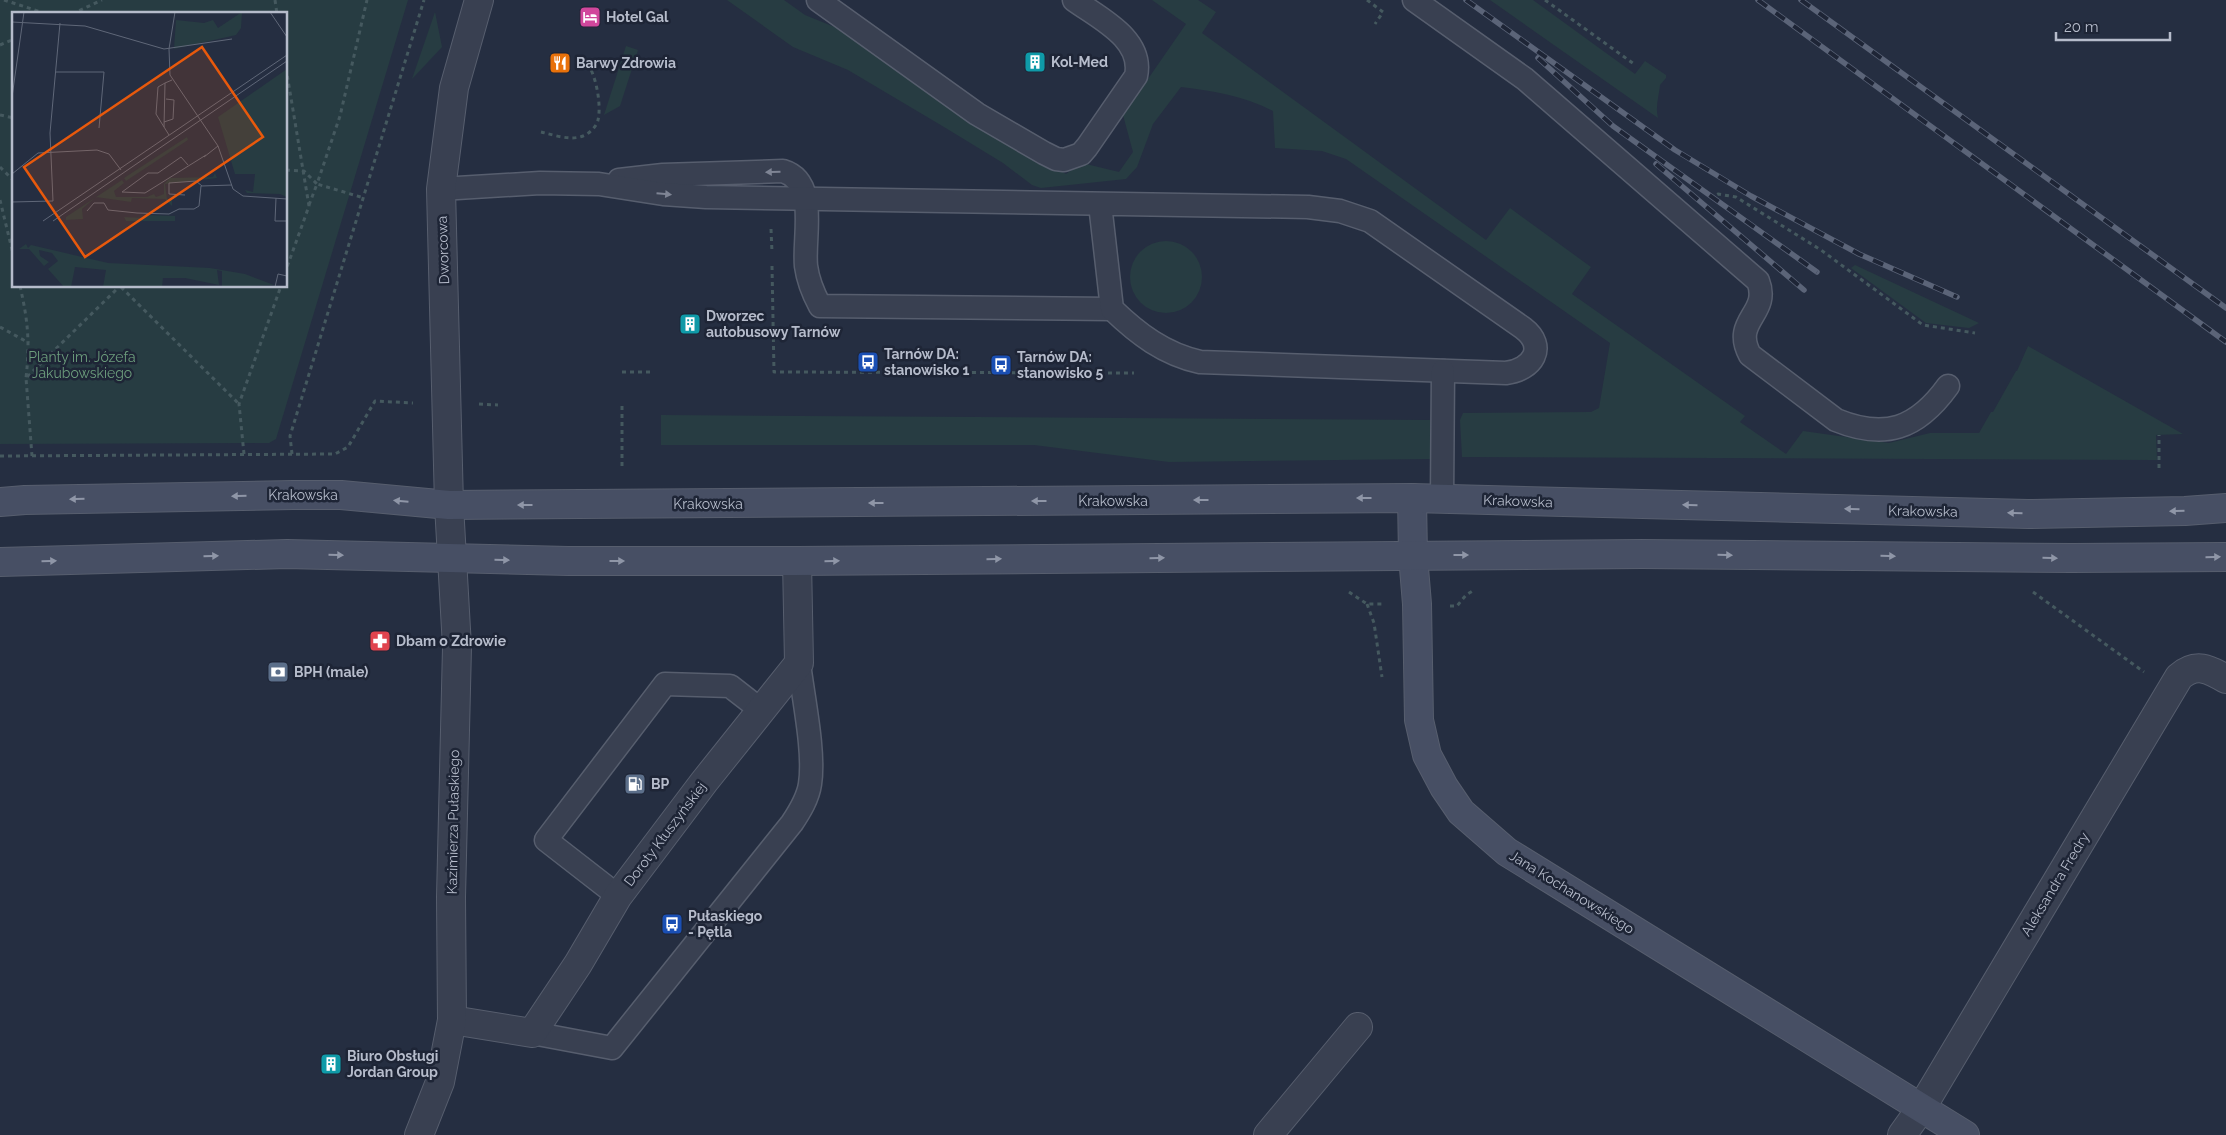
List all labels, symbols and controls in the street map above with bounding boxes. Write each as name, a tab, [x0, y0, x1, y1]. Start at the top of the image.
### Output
hotel icon: Hotel Gal	[578, 5, 602, 29]
place label: Hotel Gal	[606, 9, 669, 25]
scale bar	[2056, 10, 2170, 42]
inset map	[12, 12, 288, 288]
text: 20 m	[2064, 18, 2099, 36]
building icon: Kol-Med	[1023, 50, 1047, 74]
restaurant icon: Barwy Zdrowia	[548, 51, 572, 75]
place label: Kol-Med	[1051, 54, 1108, 70]
place label: Barwy Zdrowia	[576, 55, 676, 71]
one-way arrow	[765, 168, 781, 176]
one-way arrow	[656, 190, 672, 198]
street label: Dworcowa	[434, 215, 452, 285]
place label: Dworzec autobusowy Tarnów	[706, 308, 841, 340]
building icon: Dworzec autobusowy Tarnów	[678, 312, 702, 336]
place label: Tarnów DA: stanowisko 1	[884, 346, 969, 378]
park label: Planty im. Józefa Jakubowskiego	[28, 349, 136, 381]
place label: Tarnów DA: stanowisko 5	[1017, 349, 1103, 381]
bus stop icon: Tarnów DA: stanowisko 1	[856, 350, 880, 374]
bus stop icon: Tarnów DA: stanowisko 5	[989, 353, 1013, 377]
street label: Krakowska	[268, 487, 338, 503]
one-way arrow	[231, 492, 247, 500]
street label: Krakowska	[1483, 492, 1553, 510]
street label: Krakowska	[1078, 493, 1148, 509]
one-way arrow	[1355, 494, 1371, 502]
one-way arrow	[69, 495, 85, 503]
one-way arrow	[392, 496, 408, 504]
street label: Krakowska	[673, 496, 743, 512]
one-way arrow	[1193, 496, 1209, 504]
one-way arrow	[1031, 497, 1047, 505]
one-way arrow	[868, 499, 884, 507]
one-way arrow	[516, 501, 532, 509]
one-way arrow	[1682, 501, 1698, 509]
street label: Krakowska	[1888, 502, 1958, 520]
one-way arrow	[1844, 505, 1860, 513]
one-way arrow	[2169, 507, 2185, 515]
one-way arrow	[2007, 509, 2023, 517]
one-way arrow	[1454, 551, 1470, 559]
one-way arrow	[1718, 551, 1734, 559]
one-way arrow	[203, 552, 219, 560]
one-way arrow	[328, 552, 344, 560]
one-way arrow	[1880, 553, 1896, 561]
one-way arrow	[2205, 553, 2221, 561]
one-way arrow	[1149, 554, 1165, 562]
one-way arrow	[2043, 554, 2059, 562]
one-way arrow	[986, 555, 1002, 563]
one-way arrow	[494, 556, 510, 564]
one-way arrow	[41, 557, 57, 565]
one-way arrow	[609, 557, 625, 565]
one-way arrow	[824, 557, 840, 565]
pharmacy icon: Dbam o Zdrowie	[368, 629, 392, 653]
place label: Dbam o Zdrowie	[396, 633, 507, 649]
bank icon: BPH (male)	[266, 660, 290, 684]
place label: BPH (male)	[294, 664, 368, 680]
street label: Kazimierza Pułaskiego	[444, 749, 462, 895]
fuel station icon: BP	[623, 772, 647, 796]
place label: BP	[651, 776, 670, 792]
street label: Doroty Kłuszyńskiej	[621, 779, 709, 889]
street label: Aleksandra Fredry	[2018, 829, 2092, 939]
street label: Jana Kochanowskiego	[1507, 847, 1637, 937]
place label: Pułaskiego - Pętla	[688, 908, 763, 940]
bus stop icon: Pułaskiego - Pętla	[660, 912, 684, 936]
place label: Biuro Obsługi Jordan Group	[347, 1048, 438, 1080]
building icon: Biuro Obsługi Jordan Group	[319, 1052, 343, 1076]

